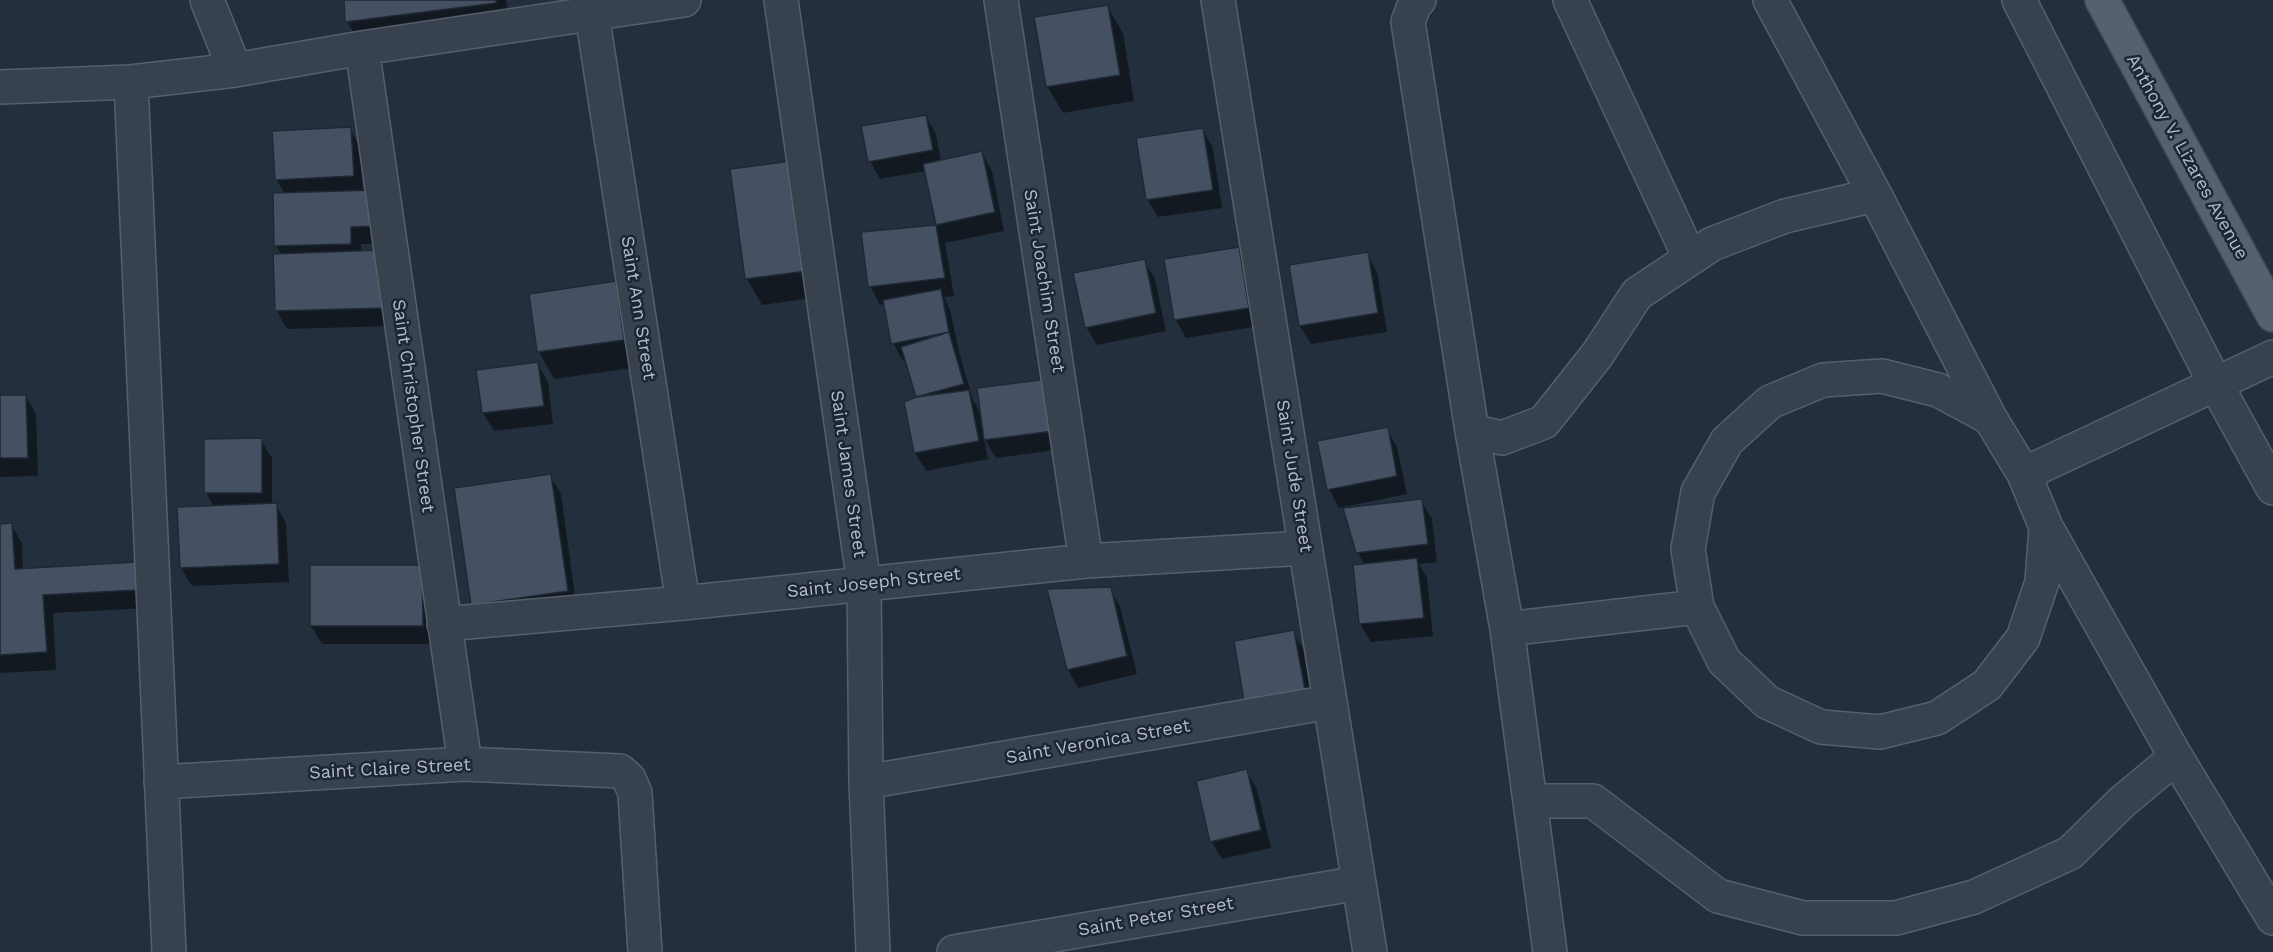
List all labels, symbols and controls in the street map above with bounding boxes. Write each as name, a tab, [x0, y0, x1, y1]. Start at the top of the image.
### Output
street label: Anthony V. Lizares Avenue	[2121, 51, 2253, 263]
street label: Saint Joachim Street	[1019, 188, 1069, 374]
street label: Saint Ann Street	[616, 234, 660, 382]
street label: Saint Christopher Street	[387, 298, 439, 514]
street label: Saint James Street	[826, 389, 870, 559]
street label: Saint Jude Street	[1271, 398, 1317, 554]
street label: Saint Joseph Street	[786, 563, 962, 603]
street label: Saint Veronica Street	[1004, 715, 1192, 769]
street label: Saint Claire Street	[309, 754, 471, 784]
street label: Saint Peter Street	[1077, 893, 1235, 941]

